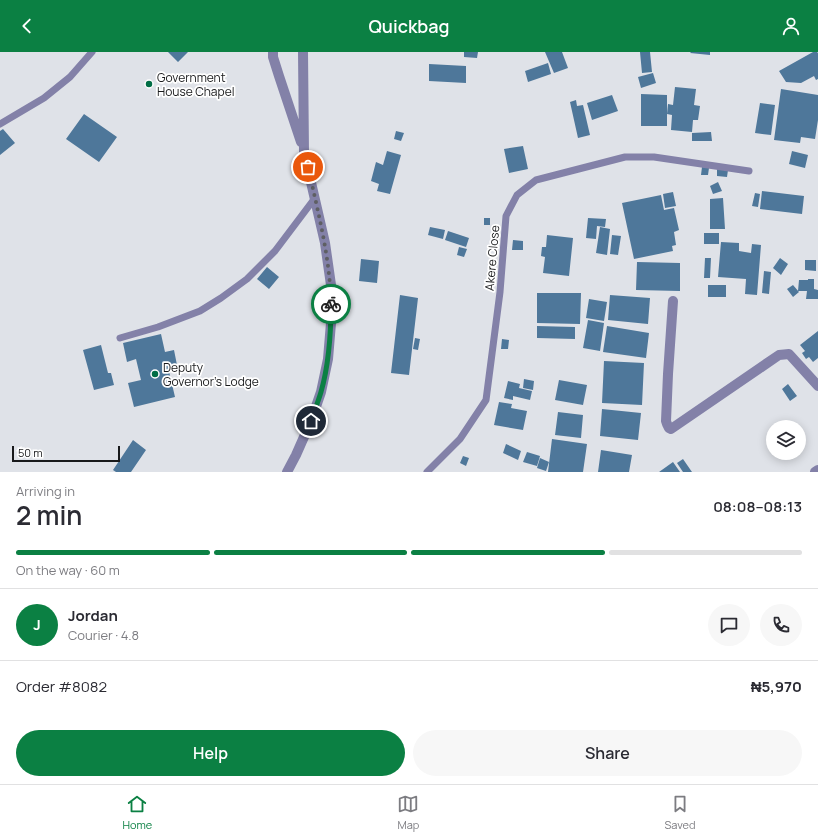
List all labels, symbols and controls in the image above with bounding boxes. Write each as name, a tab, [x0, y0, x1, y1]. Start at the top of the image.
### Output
text: Quickbag	[369, 14, 449, 38]
icon: back	[16, 15, 38, 37]
icon: person	[780, 15, 802, 37]
place label: Government House Chapel	[157, 69, 234, 100]
marker: Government House Chapel	[144, 79, 154, 89]
pin	[291, 150, 325, 184]
icon: bag	[297, 156, 319, 178]
street label: Akere Close	[481, 224, 503, 292]
courier	[311, 284, 351, 324]
icon: bike	[320, 293, 342, 315]
place label: Deputy Governor's Lodge	[163, 359, 259, 390]
marker: Deputy Governor's Lodge	[150, 369, 160, 379]
pin	[294, 404, 328, 438]
icon: home	[300, 410, 322, 432]
map controls	[766, 420, 806, 460]
button: layers	[766, 420, 806, 460]
scale bar	[12, 444, 120, 463]
text: 50 m	[18, 445, 43, 460]
text: Arriving in	[16, 482, 75, 500]
text: 08:08–08:13	[713, 496, 802, 517]
text: 2 min	[16, 497, 82, 533]
text: On the way · 60 m	[16, 561, 120, 579]
button: chat	[708, 604, 750, 646]
button: phone	[760, 604, 802, 646]
text: Jordan	[68, 605, 118, 626]
text: J	[33, 614, 41, 635]
text: Courier · 4.8	[68, 626, 139, 644]
text: Order #8082	[16, 676, 107, 697]
text: ₦5,970	[751, 676, 802, 697]
button: Help	[16, 730, 405, 776]
button: Share	[413, 730, 802, 776]
tab: Home	[123, 793, 152, 832]
tab: Map	[397, 793, 419, 832]
tab: Saved	[664, 793, 695, 832]

